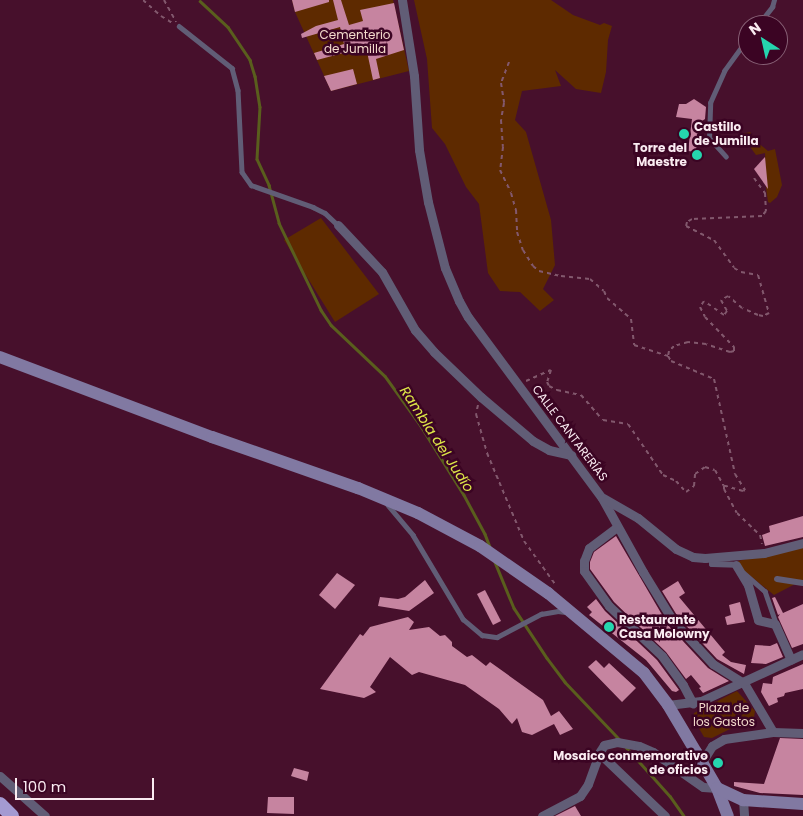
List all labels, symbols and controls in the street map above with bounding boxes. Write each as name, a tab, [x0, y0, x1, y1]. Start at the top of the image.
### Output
north arrow	[738, 15, 788, 65]
text: N	[745, 17, 765, 40]
park label: Cementerio de Jumilla	[319, 28, 391, 56]
place label: Castillo de Jumilla	[694, 120, 759, 148]
marker: Castillo de Jumilla	[678, 128, 690, 140]
place label: Torre del Maestre	[633, 141, 687, 169]
marker: Torre del Maestre	[691, 149, 703, 161]
street label: CALLE CANTARERÍAS	[529, 382, 611, 484]
water label: Rambla del Judío	[396, 383, 478, 495]
place label: Restaurante Casa Molowny	[619, 613, 710, 641]
marker: Restaurante Casa Molowny	[603, 621, 615, 633]
park label: Plaza de los Gastos	[693, 701, 755, 729]
place label: Mosaico conmemorativo de oficios	[553, 749, 708, 777]
marker: Mosaico conmemorativo de oficios	[712, 757, 724, 769]
scale bar	[18, 768, 156, 800]
text: 100 m	[23, 776, 66, 797]

